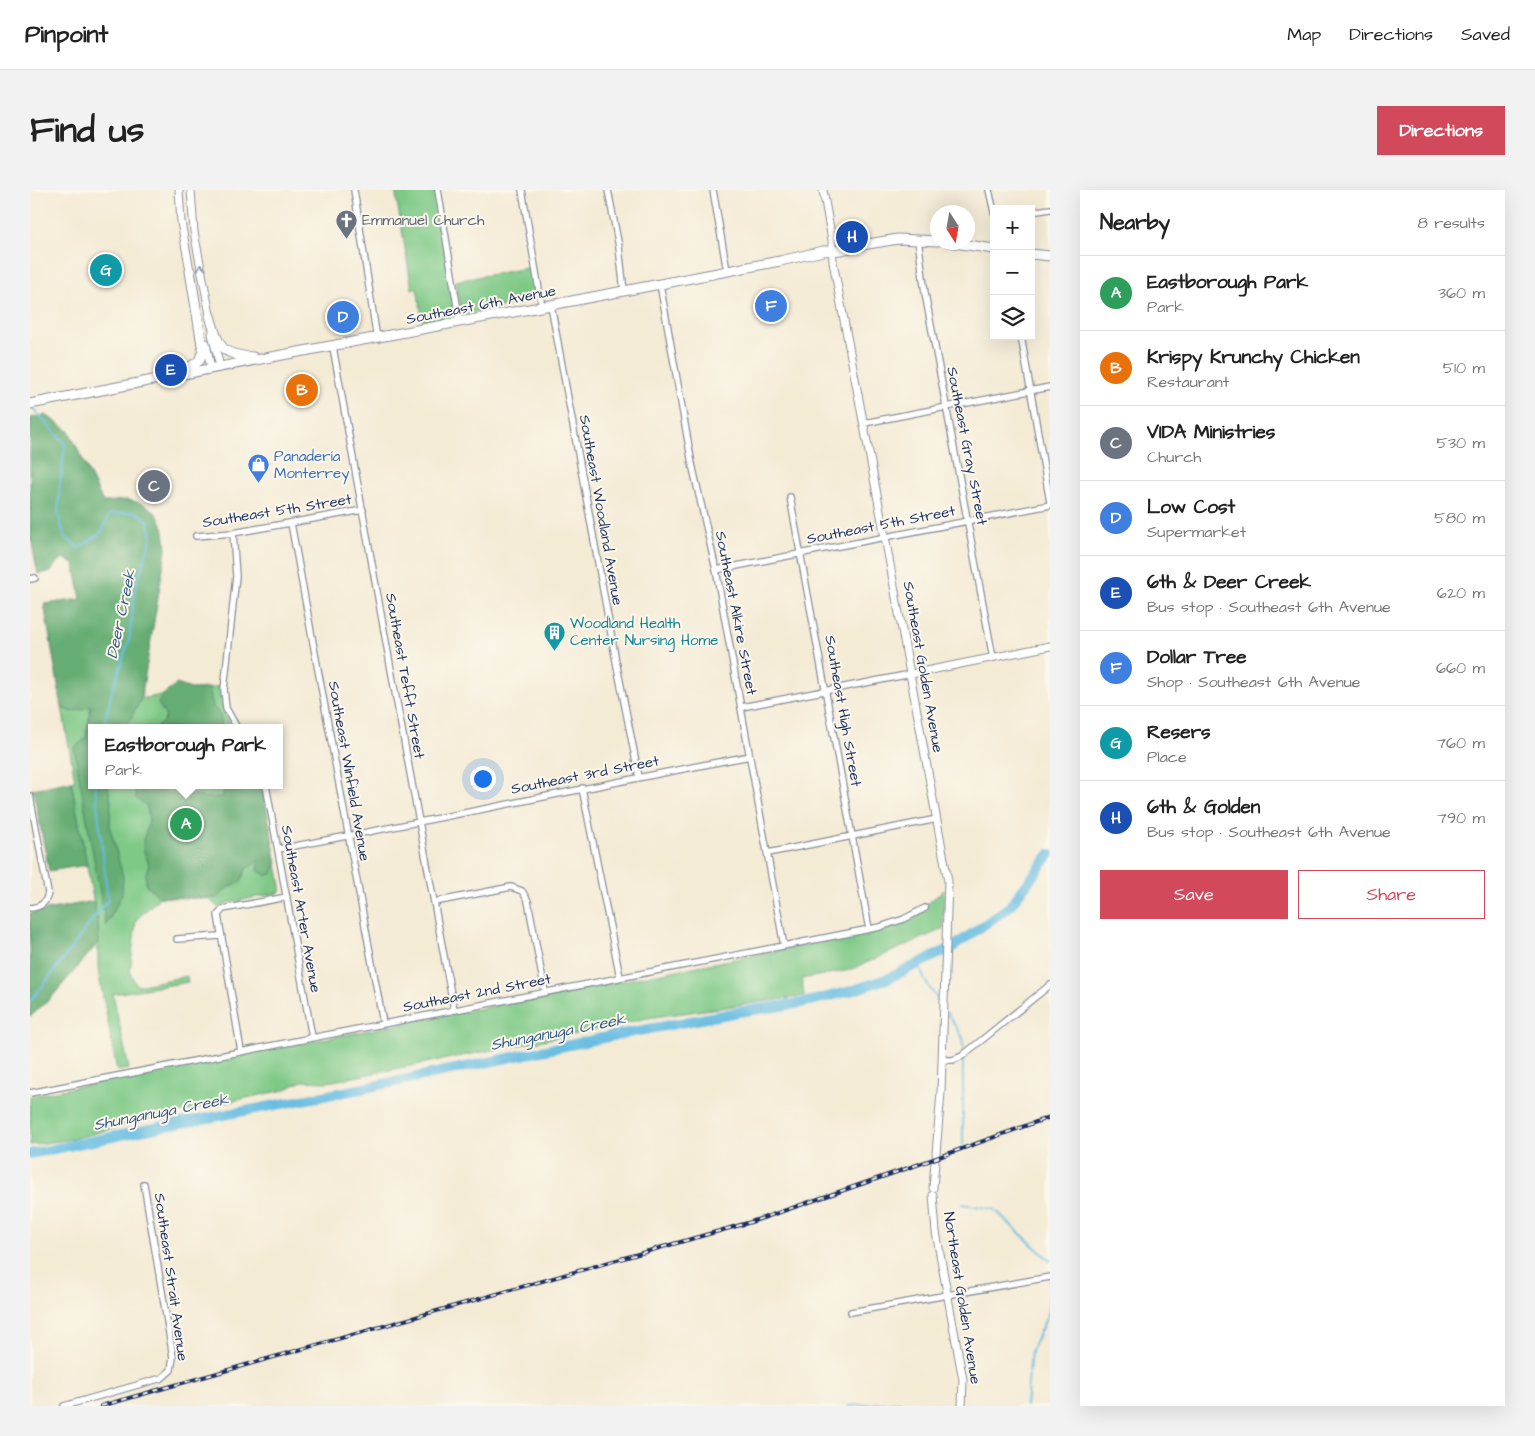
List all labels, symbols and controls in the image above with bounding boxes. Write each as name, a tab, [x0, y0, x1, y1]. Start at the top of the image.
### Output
text: Pinpoint	[25, 18, 108, 52]
text: Map	[1287, 22, 1321, 47]
text: Directions	[1349, 22, 1433, 47]
text: Saved	[1461, 22, 1510, 47]
text: Find us	[30, 106, 144, 155]
button: Directions	[1377, 106, 1505, 155]
north arrow	[930, 205, 975, 250]
map controls	[990, 205, 1035, 340]
button: +	[990, 205, 1035, 250]
church icon: Emmanuel Church	[334, 208, 358, 239]
text: Nearby	[1100, 208, 1170, 237]
place label: Emmanuel Church	[362, 210, 485, 231]
text: 8 results	[1418, 212, 1485, 234]
pin: H	[836, 218, 868, 256]
button: −	[990, 250, 1035, 295]
pin: G	[90, 251, 122, 289]
one-way arrow	[196, 263, 206, 272]
text: Eastborough Park	[1147, 269, 1308, 296]
street label: Southeast 6th Avenue	[404, 280, 558, 330]
text: A	[1111, 282, 1121, 304]
text: 360 m	[1438, 282, 1485, 304]
pin: F	[755, 287, 787, 325]
button: layers	[990, 295, 1035, 340]
text: Park	[1147, 296, 1184, 318]
pin: D	[327, 298, 359, 336]
text: Krispy Krunchy Chicken	[1147, 344, 1360, 371]
pin: E	[155, 351, 187, 389]
text: B	[1110, 357, 1122, 379]
text: 510 m	[1443, 357, 1485, 379]
street label: Southeast Gray Street	[940, 365, 993, 527]
pin: B	[286, 371, 318, 409]
text: Restaurant	[1147, 371, 1229, 393]
street label: Southeast Woodland Avenue	[574, 413, 628, 607]
text: VIDA Ministries	[1147, 419, 1275, 446]
text: C	[1110, 432, 1122, 454]
text: 530 m	[1437, 432, 1485, 454]
place label: Panadería Monterrey	[274, 446, 349, 485]
text: Church	[1147, 446, 1201, 468]
shop icon: Panadería Monterrey	[246, 453, 270, 484]
pin: C	[138, 467, 170, 505]
street label: Southeast 5th Street	[201, 489, 353, 533]
text: Low Cost	[1147, 494, 1235, 521]
street label: Southeast 5th Street	[805, 500, 957, 550]
text: D	[1111, 507, 1121, 529]
text: 580 m	[1434, 507, 1485, 529]
text: Supermarket	[1147, 521, 1246, 543]
street label: Southeast Alkire Street	[710, 529, 762, 697]
water label: Deer Creek	[101, 566, 141, 660]
text: 6th & Deer Creek	[1147, 569, 1311, 596]
street label: Southeast Golden Avenue	[898, 580, 948, 754]
text: E	[1111, 582, 1121, 604]
text: 620 m	[1437, 582, 1485, 604]
street label: Southeast Tefft Street	[380, 591, 430, 761]
text: Bus stop · Southeast 6th Avenue	[1147, 596, 1391, 618]
place label: Woodland Health Center Nursing Home	[570, 613, 718, 652]
building icon: Woodland Health Center Nursing Home	[542, 620, 566, 651]
street label: Southeast High Street	[818, 634, 867, 788]
text: Dollar Tree	[1147, 644, 1247, 671]
text: F	[1110, 657, 1122, 679]
text: 660 m	[1436, 657, 1485, 679]
text: Shop · Southeast 6th Avenue	[1147, 671, 1360, 693]
street label: Southeast Winfield Avenue	[323, 679, 375, 863]
text: Resers	[1147, 719, 1211, 746]
popup	[88, 724, 283, 789]
text: Eastborough Park	[105, 732, 266, 759]
text: G	[1110, 732, 1122, 754]
text: 760 m	[1436, 732, 1485, 754]
text: Place	[1147, 746, 1187, 768]
street label: Southeast 3rd Street	[509, 750, 661, 800]
text: Park	[105, 759, 142, 781]
your location	[470, 766, 496, 792]
text: 6th & Golden	[1147, 794, 1260, 821]
pin: A	[170, 805, 202, 843]
text: H	[1111, 807, 1121, 829]
text: 790 m	[1437, 807, 1485, 829]
text: Bus stop · Southeast 6th Avenue	[1147, 821, 1391, 843]
street label: Southeast Arter Avenue	[276, 824, 326, 994]
button: Save	[1100, 870, 1288, 919]
button: Share	[1298, 870, 1485, 919]
street label: Southeast 2nd Street	[401, 968, 553, 1018]
water label: Shunganuga Creek	[489, 1008, 629, 1057]
water label: Shunganuga Creek	[92, 1088, 232, 1137]
street label: Southeast Strait Avenue	[149, 1192, 193, 1362]
street label: Northeast Golden Avenue	[938, 1210, 986, 1386]

